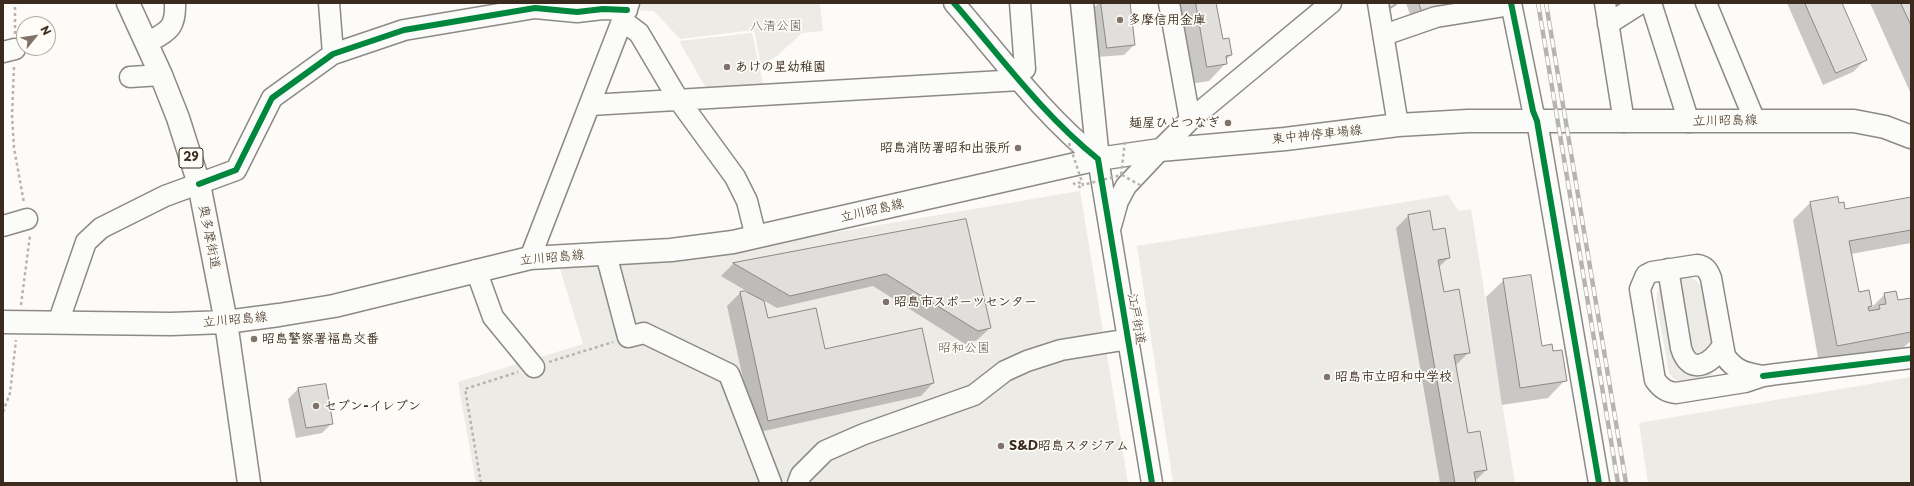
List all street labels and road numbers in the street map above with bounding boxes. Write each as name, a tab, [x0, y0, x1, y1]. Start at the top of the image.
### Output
street label: 立川昭島線	[1692, 113, 1758, 129]
street label: 東中神停車場線	[1271, 122, 1363, 148]
road number: 29	[179, 148, 203, 168]
street label: 立川昭島線	[839, 196, 905, 226]
street label: 奥多摩街道	[195, 204, 223, 270]
street label: 立川昭島線	[519, 247, 585, 269]
street label: 江戸街道	[1124, 292, 1148, 346]
street label: 立川昭島線	[202, 309, 268, 331]

